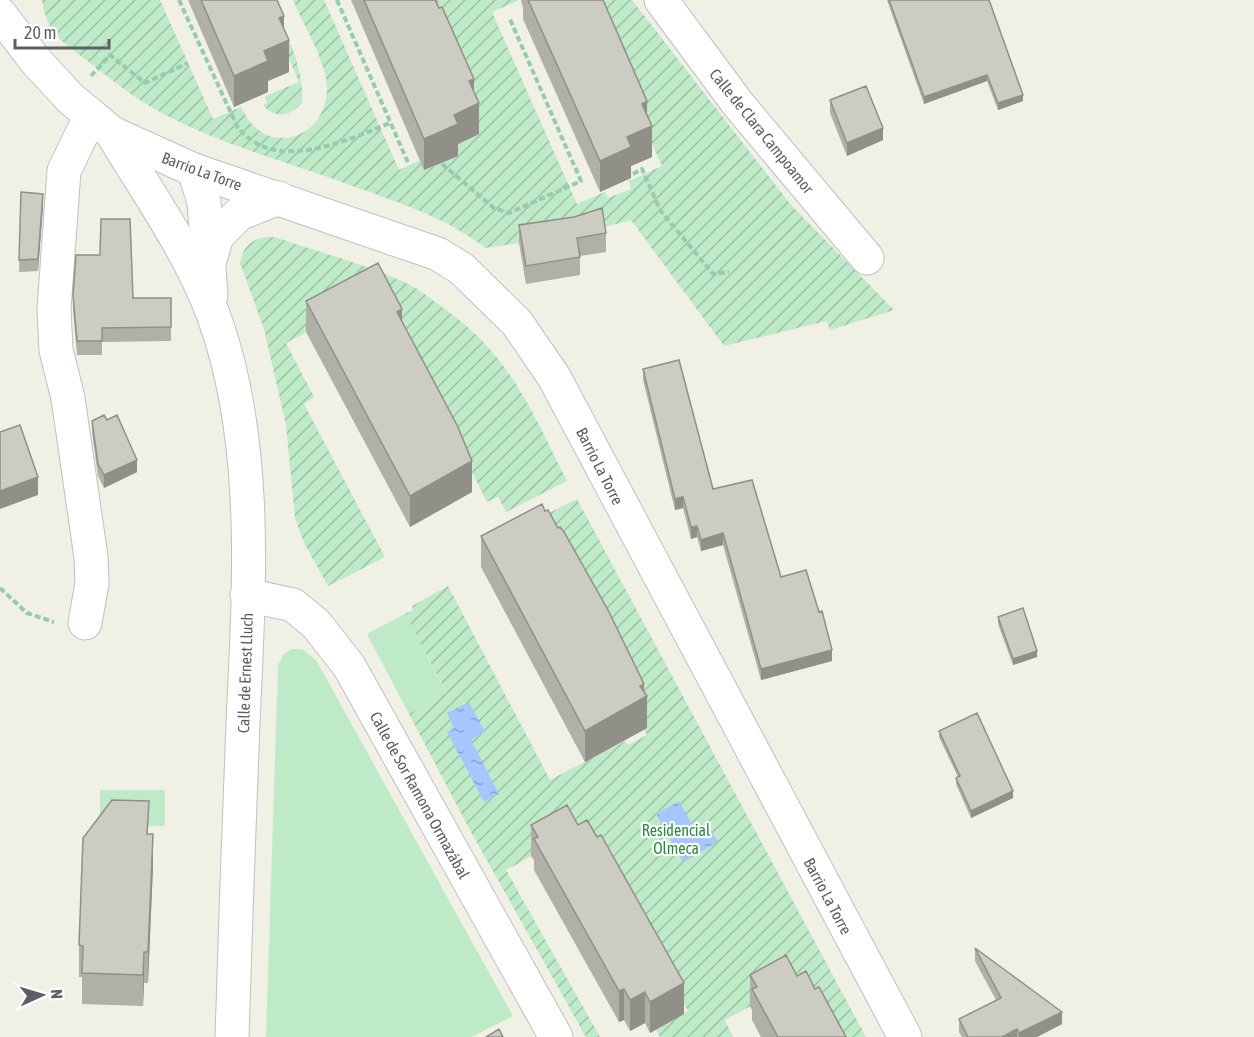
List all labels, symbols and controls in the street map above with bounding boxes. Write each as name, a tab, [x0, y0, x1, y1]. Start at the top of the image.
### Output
scale bar	[15, 12, 110, 50]
text: 20 m	[24, 22, 56, 43]
street label: Calle de Clara Campoamor	[706, 65, 818, 198]
street label: Barrio La Torre	[159, 148, 245, 194]
street label: Barrio La Torre	[573, 425, 627, 507]
street label: Calle de Ernest Lluch	[234, 613, 256, 733]
street label: Calle de Sor Ramona Ormazábal	[367, 708, 474, 882]
park label: Residencial Olmeca	[642, 821, 711, 857]
street label: Barrio La Torre	[800, 855, 856, 937]
north arrow	[12, 965, 72, 1025]
text: N	[48, 989, 66, 999]

